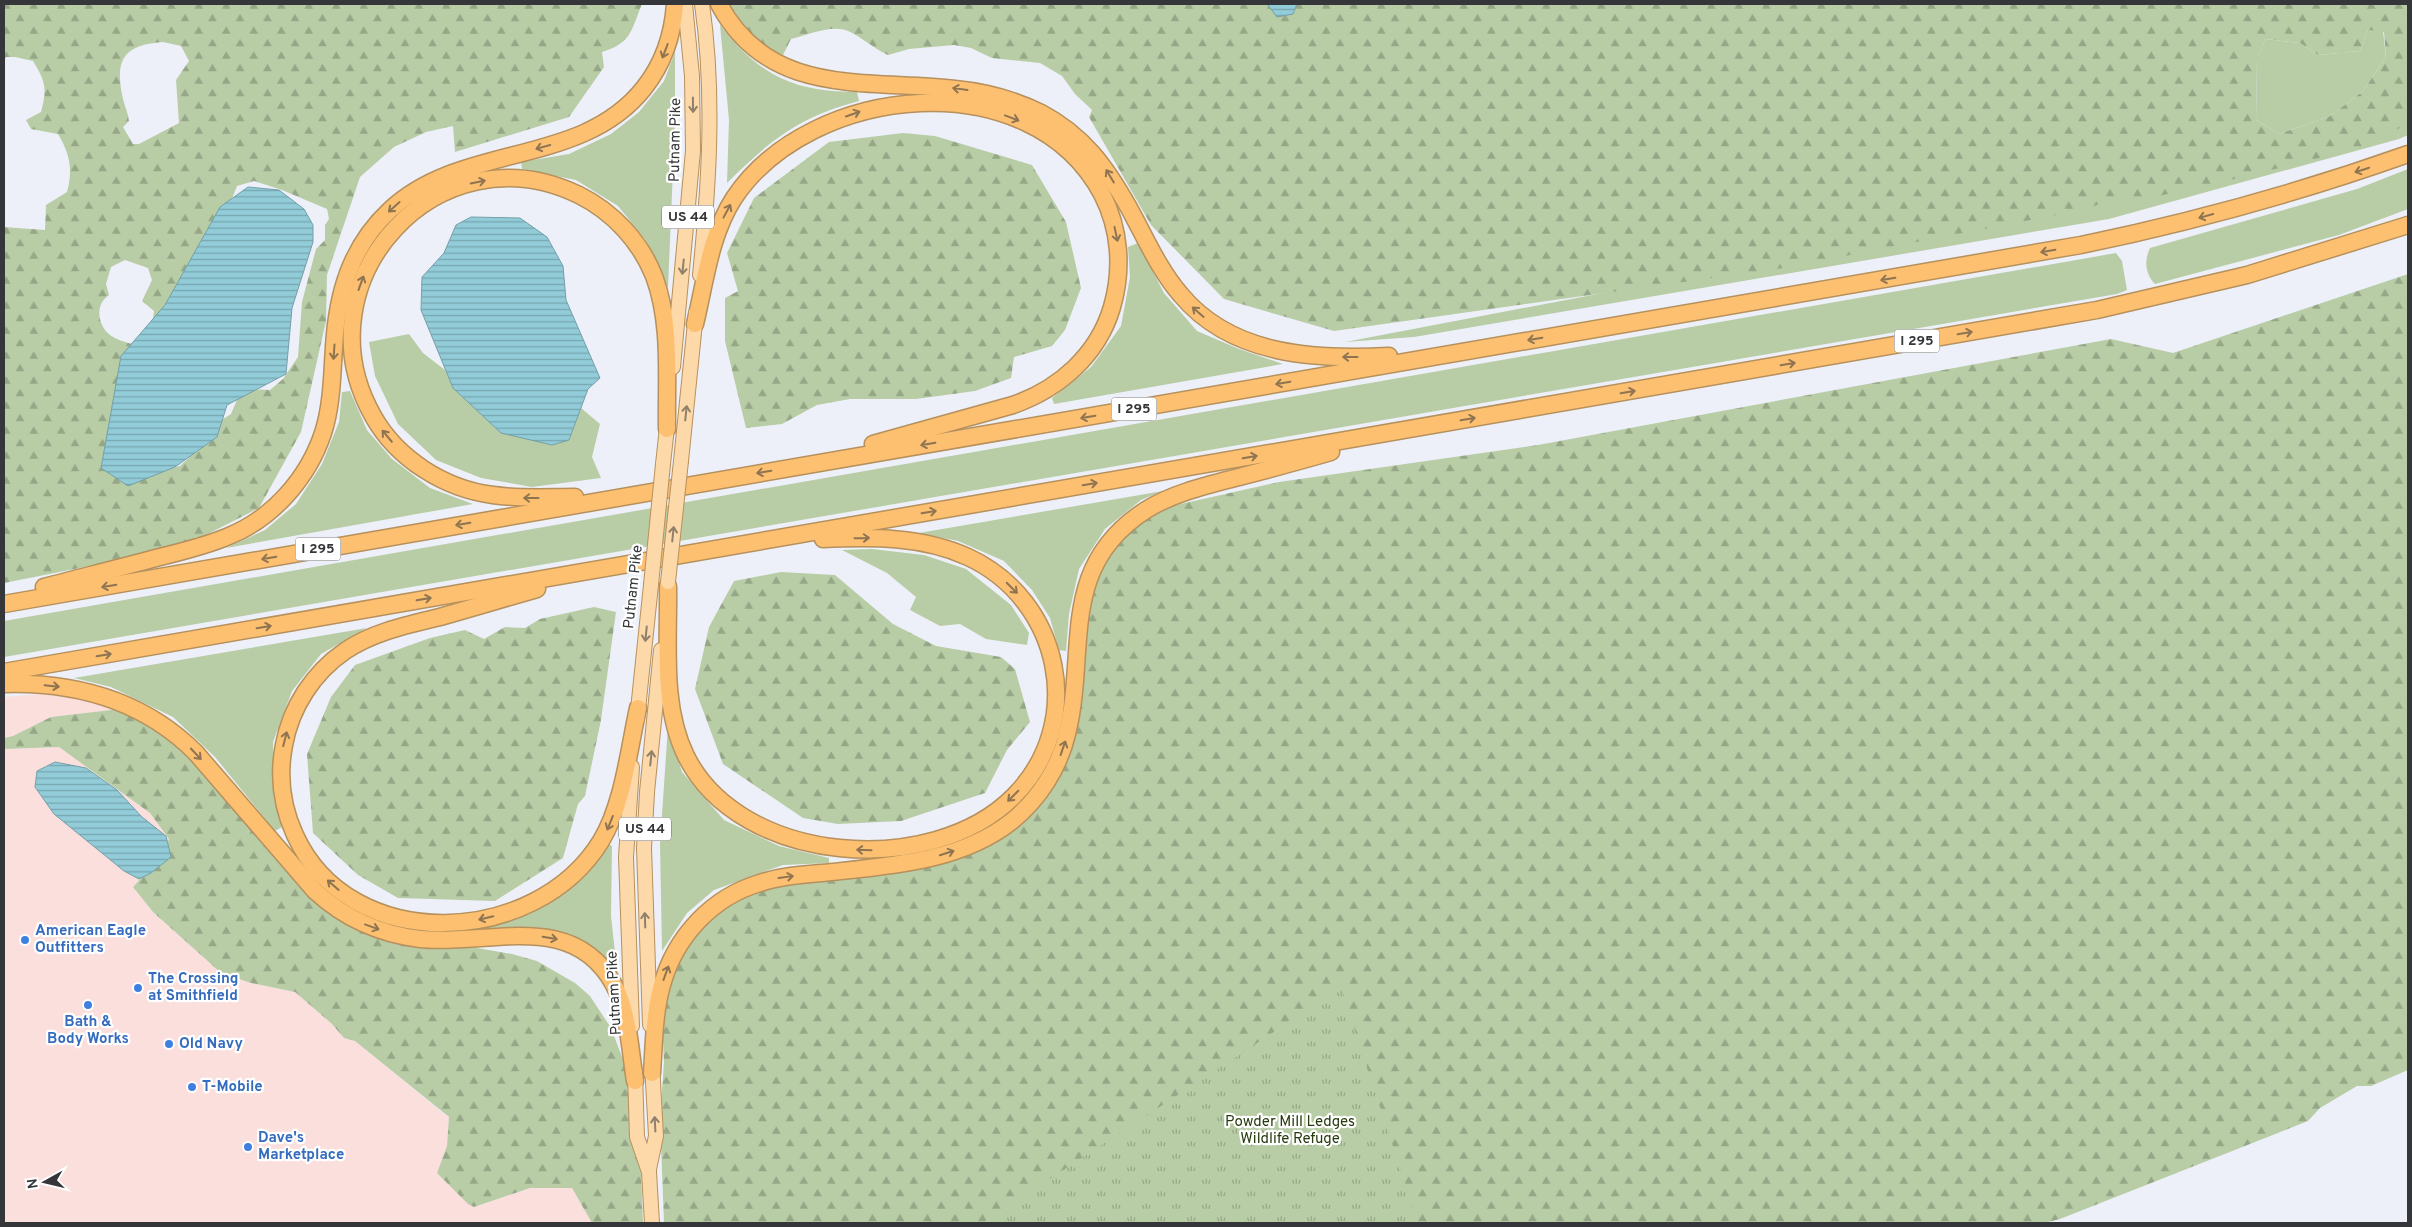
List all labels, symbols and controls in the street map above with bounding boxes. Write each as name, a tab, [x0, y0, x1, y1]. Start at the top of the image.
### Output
one-way arrow	[660, 43, 669, 58]
one-way arrow	[952, 84, 968, 94]
one-way arrow	[688, 96, 698, 112]
street label: Putnam Pike	[666, 98, 686, 182]
one-way arrow	[845, 109, 860, 118]
one-way arrow	[1004, 114, 1019, 124]
one-way arrow	[535, 143, 551, 152]
one-way arrow	[2354, 165, 2370, 175]
one-way arrow	[1105, 169, 1115, 183]
one-way arrow	[470, 177, 486, 186]
one-way arrow	[387, 201, 400, 213]
one-way arrow	[722, 203, 732, 218]
road number: US 44	[662, 206, 714, 228]
one-way arrow	[2199, 212, 2215, 221]
one-way arrow	[1111, 226, 1121, 242]
one-way arrow	[2040, 246, 2056, 256]
one-way arrow	[678, 258, 688, 274]
one-way arrow	[1880, 274, 1896, 284]
one-way arrow	[357, 276, 366, 291]
one-way arrow	[1191, 306, 1204, 318]
one-way arrow	[1957, 327, 1973, 337]
road number: I 295	[1894, 330, 1940, 352]
one-way arrow	[1527, 335, 1543, 345]
one-way arrow	[329, 344, 338, 360]
one-way arrow	[1342, 352, 1358, 362]
one-way arrow	[1779, 358, 1795, 368]
one-way arrow	[1275, 379, 1291, 389]
one-way arrow	[1619, 386, 1635, 396]
road number: I 295	[1112, 398, 1156, 420]
one-way arrow	[681, 405, 691, 421]
one-way arrow	[1080, 412, 1096, 422]
one-way arrow	[1459, 414, 1475, 424]
one-way arrow	[381, 430, 392, 443]
one-way arrow	[920, 439, 936, 449]
one-way arrow	[1241, 451, 1257, 461]
one-way arrow	[756, 468, 772, 478]
one-way arrow	[1081, 479, 1097, 489]
one-way arrow	[523, 493, 540, 503]
one-way arrow	[921, 506, 937, 516]
one-way arrow	[456, 520, 472, 530]
one-way arrow	[669, 526, 678, 542]
one-way arrow	[854, 533, 870, 543]
road number: I 295	[296, 538, 340, 560]
street label: Putnam Pike	[620, 544, 648, 630]
one-way arrow	[261, 553, 277, 563]
one-way arrow	[101, 581, 117, 591]
one-way arrow	[1006, 582, 1018, 594]
one-way arrow	[415, 594, 431, 604]
one-way arrow	[255, 621, 271, 631]
one-way arrow	[641, 625, 651, 641]
one-way arrow	[95, 649, 111, 659]
one-way arrow	[44, 681, 60, 690]
one-way arrow	[281, 731, 290, 747]
one-way arrow	[1058, 741, 1068, 757]
one-way arrow	[190, 747, 202, 760]
one-way arrow	[646, 750, 655, 766]
one-way arrow	[1007, 790, 1019, 803]
one-way arrow	[605, 815, 614, 830]
road number: US 44	[619, 818, 671, 841]
one-way arrow	[856, 845, 872, 854]
one-way arrow	[938, 848, 954, 857]
one-way arrow	[778, 872, 794, 882]
one-way arrow	[326, 879, 339, 891]
one-way arrow	[640, 912, 650, 928]
one-way arrow	[478, 914, 494, 923]
place label: American Eagle Outfitters	[35, 922, 146, 958]
one-way arrow	[364, 923, 379, 932]
one-way arrow	[542, 933, 558, 943]
marker: American Eagle Outfitters	[19, 934, 31, 946]
street label: Putnam Pike	[603, 950, 627, 1036]
one-way arrow	[662, 966, 671, 982]
place label: The Crossing at Smithfield	[148, 970, 239, 1006]
marker: The Crossing at Smithfield	[132, 982, 144, 994]
marker: Bath & Body Works	[82, 999, 94, 1011]
place label: Bath & Body Works	[47, 1013, 129, 1049]
place label: Old Navy	[179, 1035, 243, 1054]
marker: Old Navy	[163, 1038, 175, 1050]
place label: T-Mobile	[202, 1078, 263, 1097]
marker: T-Mobile	[186, 1081, 198, 1093]
park label: Powder Mill Ledges Wildlife Refuge	[1225, 1113, 1355, 1149]
one-way arrow	[651, 1116, 660, 1132]
place label: Dave's Marketplace	[258, 1129, 344, 1165]
marker: Dave's Marketplace	[242, 1141, 254, 1153]
north arrow	[20, 1157, 70, 1207]
text: N	[24, 1177, 43, 1190]

